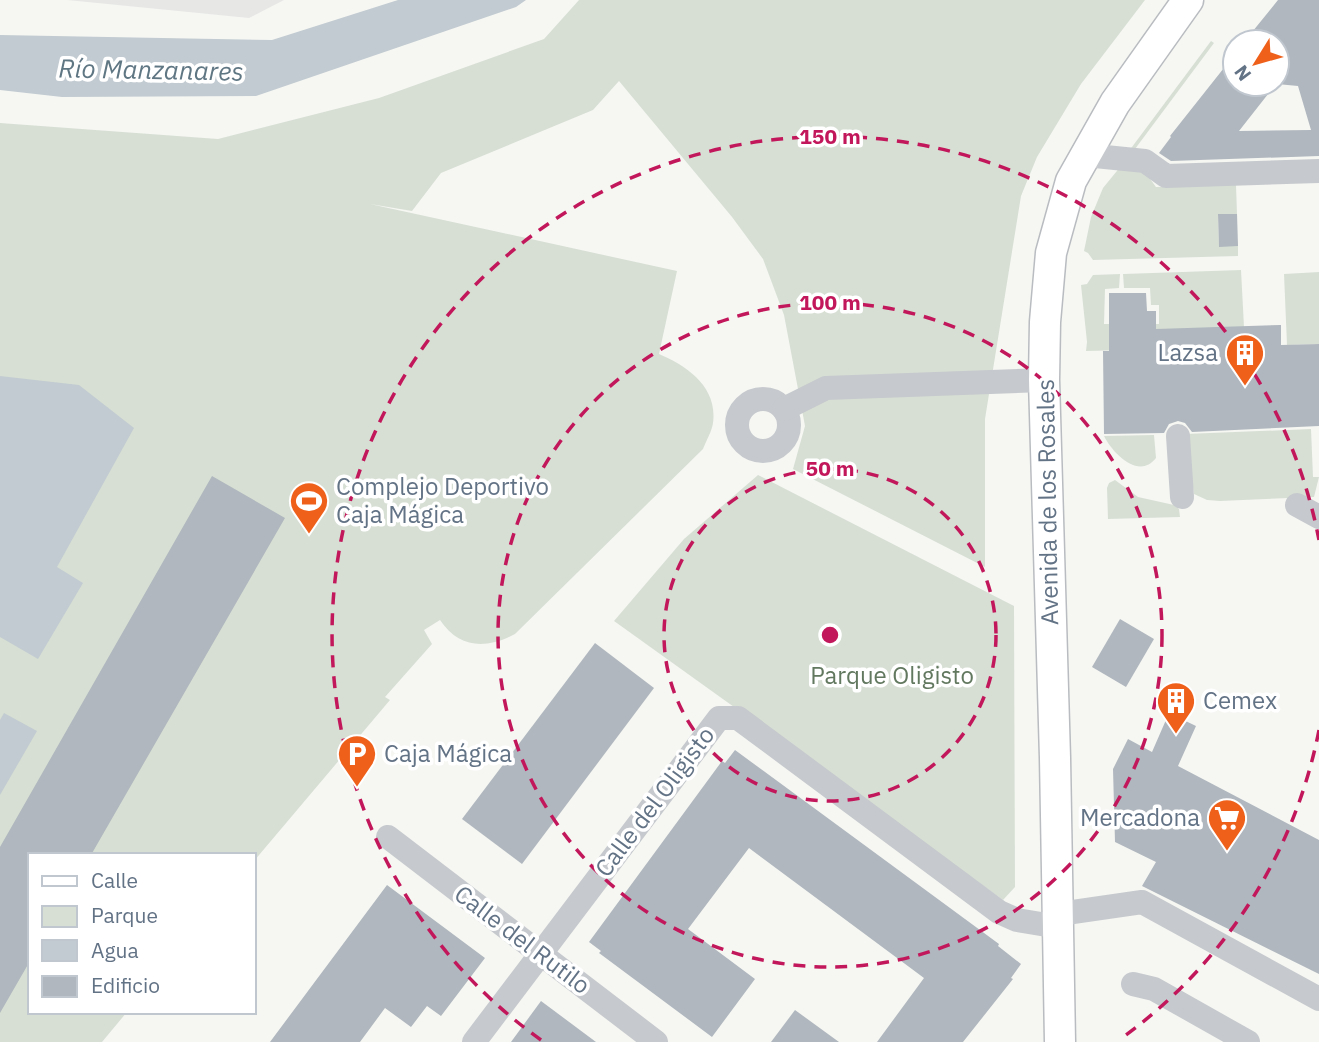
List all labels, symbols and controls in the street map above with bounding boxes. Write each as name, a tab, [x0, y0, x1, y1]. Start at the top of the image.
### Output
north arrow	[1221, 28, 1291, 98]
water label: Río Manzanares	[58, 50, 244, 88]
text: N	[1229, 61, 1256, 86]
text: 150 m	[799, 122, 861, 150]
text: 100 m	[799, 288, 861, 316]
building icon: Lazsa	[1224, 332, 1266, 387]
place label: Lazsa	[1158, 336, 1218, 368]
street label: Avenida de los Rosales	[1029, 379, 1065, 625]
text: 50 m	[806, 454, 854, 482]
place label: Complejo Deportivo Caja Mágica	[336, 470, 549, 530]
sports icon: Complejo Deportivo Caja Mágica	[288, 480, 330, 535]
centre of rings	[818, 623, 842, 647]
park label: Parque Oligisto	[810, 659, 974, 691]
building icon: Cemex	[1155, 680, 1197, 735]
place label: Cemex	[1203, 684, 1277, 716]
street label: Calle del Oligisto	[587, 720, 721, 883]
parking icon: Caja Mágica	[336, 733, 378, 788]
place label: Caja Mágica	[384, 737, 512, 769]
supermarket icon: Mercadona	[1206, 797, 1248, 852]
place label: Mercadona	[1080, 801, 1200, 833]
legend	[28, 853, 256, 1014]
text: Calle	[91, 866, 138, 894]
street label: Calle del Rutilo	[448, 878, 597, 1001]
text: Parque	[91, 901, 158, 929]
text: Agua	[91, 936, 139, 964]
text: Edificio	[91, 971, 160, 999]

